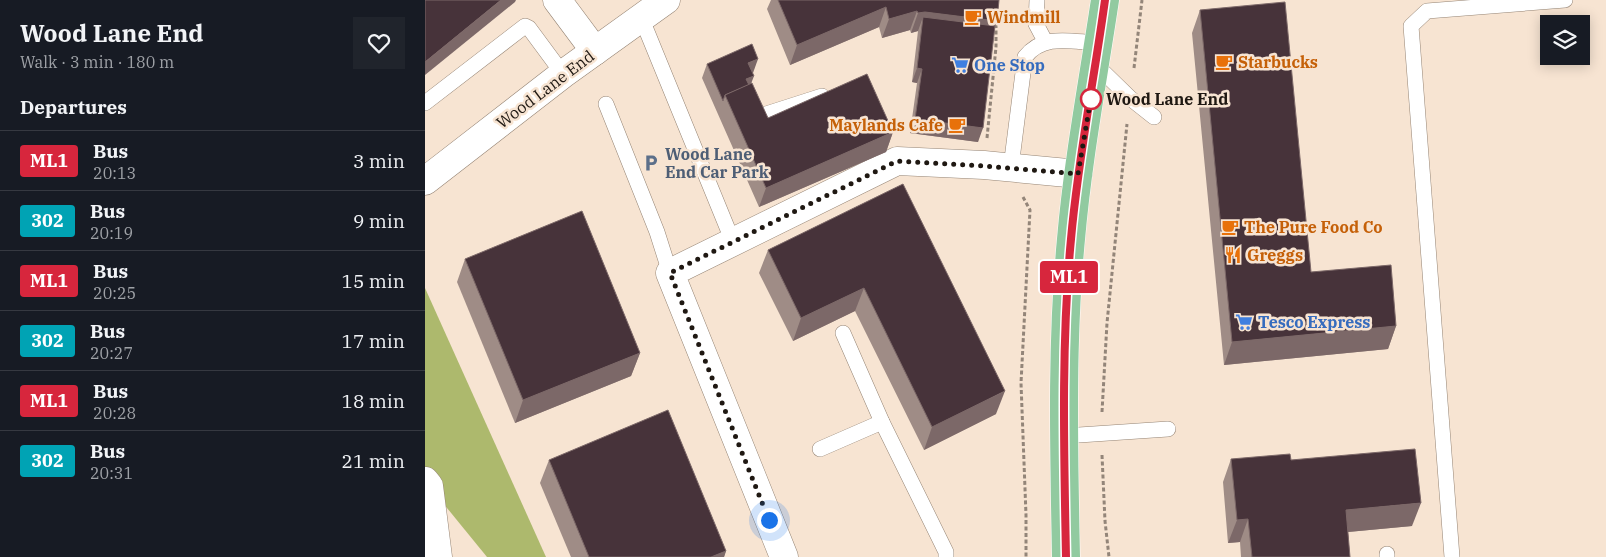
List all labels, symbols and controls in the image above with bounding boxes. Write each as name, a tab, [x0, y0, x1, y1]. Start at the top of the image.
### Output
cafe icon: Windmill	[963, 7, 983, 27]
place label: Windmill	[987, 7, 1061, 27]
map controls	[1540, 15, 1590, 65]
button: layers	[1540, 15, 1590, 65]
text: Wood Lane End	[20, 17, 203, 49]
button: heart	[353, 17, 405, 69]
street label: Wood Lane End	[492, 45, 598, 132]
text: Walk · 3 min · 180 m	[20, 52, 174, 72]
cafe icon: Starbucks	[1214, 52, 1234, 72]
place label: Starbucks	[1238, 52, 1318, 72]
supermarket icon: One Stop	[950, 55, 970, 75]
place label: One Stop	[974, 55, 1045, 75]
marker: Wood Lane End	[1080, 88, 1102, 110]
place label: Wood Lane End	[1106, 89, 1228, 109]
text: Departures	[20, 95, 127, 119]
place label: Maylands Cafe	[829, 115, 943, 135]
cafe icon: Maylands Cafe	[947, 115, 967, 135]
text: Bus	[93, 139, 128, 163]
place label: Wood Lane End Car Park	[665, 144, 769, 182]
text: ML1	[30, 149, 68, 172]
text: 3 min	[353, 149, 405, 173]
parking icon: Wood Lane End Car Park	[641, 153, 661, 173]
text: 20:13	[93, 163, 136, 183]
text: Bus	[90, 199, 125, 223]
text: 302	[31, 209, 64, 232]
text: 9 min	[353, 209, 405, 233]
cafe icon: The Pure Food Co	[1220, 217, 1240, 237]
place label: The Pure Food Co	[1244, 217, 1383, 237]
text: 20:19	[90, 223, 133, 243]
restaurant icon: Greggs	[1223, 245, 1243, 265]
place label: Greggs	[1247, 245, 1303, 265]
text: Bus	[93, 259, 128, 283]
line badge: ML1	[1040, 261, 1098, 293]
text: ML1	[1050, 265, 1088, 288]
text: ML1	[30, 269, 68, 292]
text: 15 min	[342, 269, 405, 293]
text: 20:25	[93, 283, 136, 303]
supermarket icon: Tesco Express	[1234, 312, 1254, 332]
place label: Tesco Express	[1258, 312, 1371, 332]
text: Bus	[90, 319, 125, 343]
text: 302	[31, 329, 64, 352]
text: 17 min	[342, 329, 405, 353]
text: 20:27	[90, 343, 133, 363]
text: Bus	[93, 379, 128, 403]
text: ML1	[30, 389, 68, 412]
text: 18 min	[342, 389, 405, 413]
text: 20:28	[93, 403, 136, 423]
text: Bus	[90, 439, 125, 463]
text: 302	[31, 449, 64, 472]
text: 21 min	[342, 449, 405, 473]
text: 20:31	[90, 463, 133, 483]
your location	[757, 508, 782, 533]

